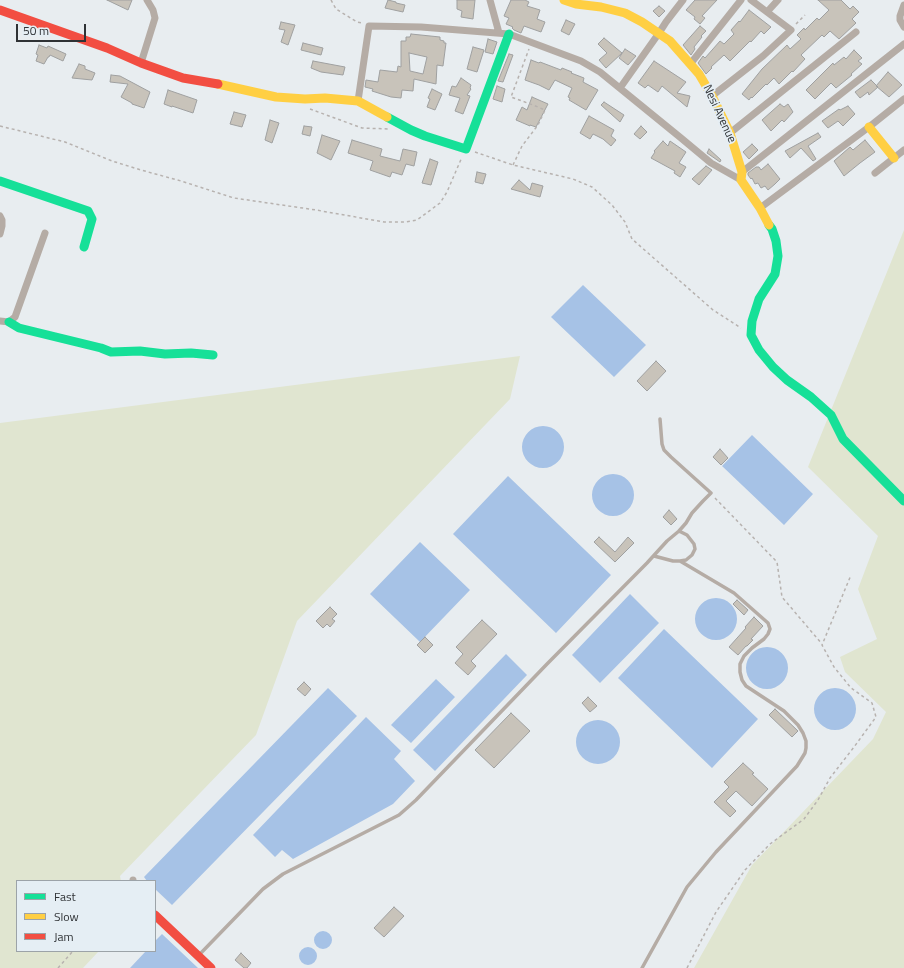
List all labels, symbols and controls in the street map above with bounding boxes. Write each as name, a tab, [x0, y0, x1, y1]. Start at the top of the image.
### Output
scale bar	[18, 16, 88, 42]
text: 50 m	[23, 21, 49, 40]
street label: Nesi Avenue	[699, 83, 739, 145]
legend	[16, 880, 156, 952]
text: Fast	[54, 887, 76, 906]
text: Slow	[54, 907, 79, 926]
text: Jam	[54, 927, 74, 946]

